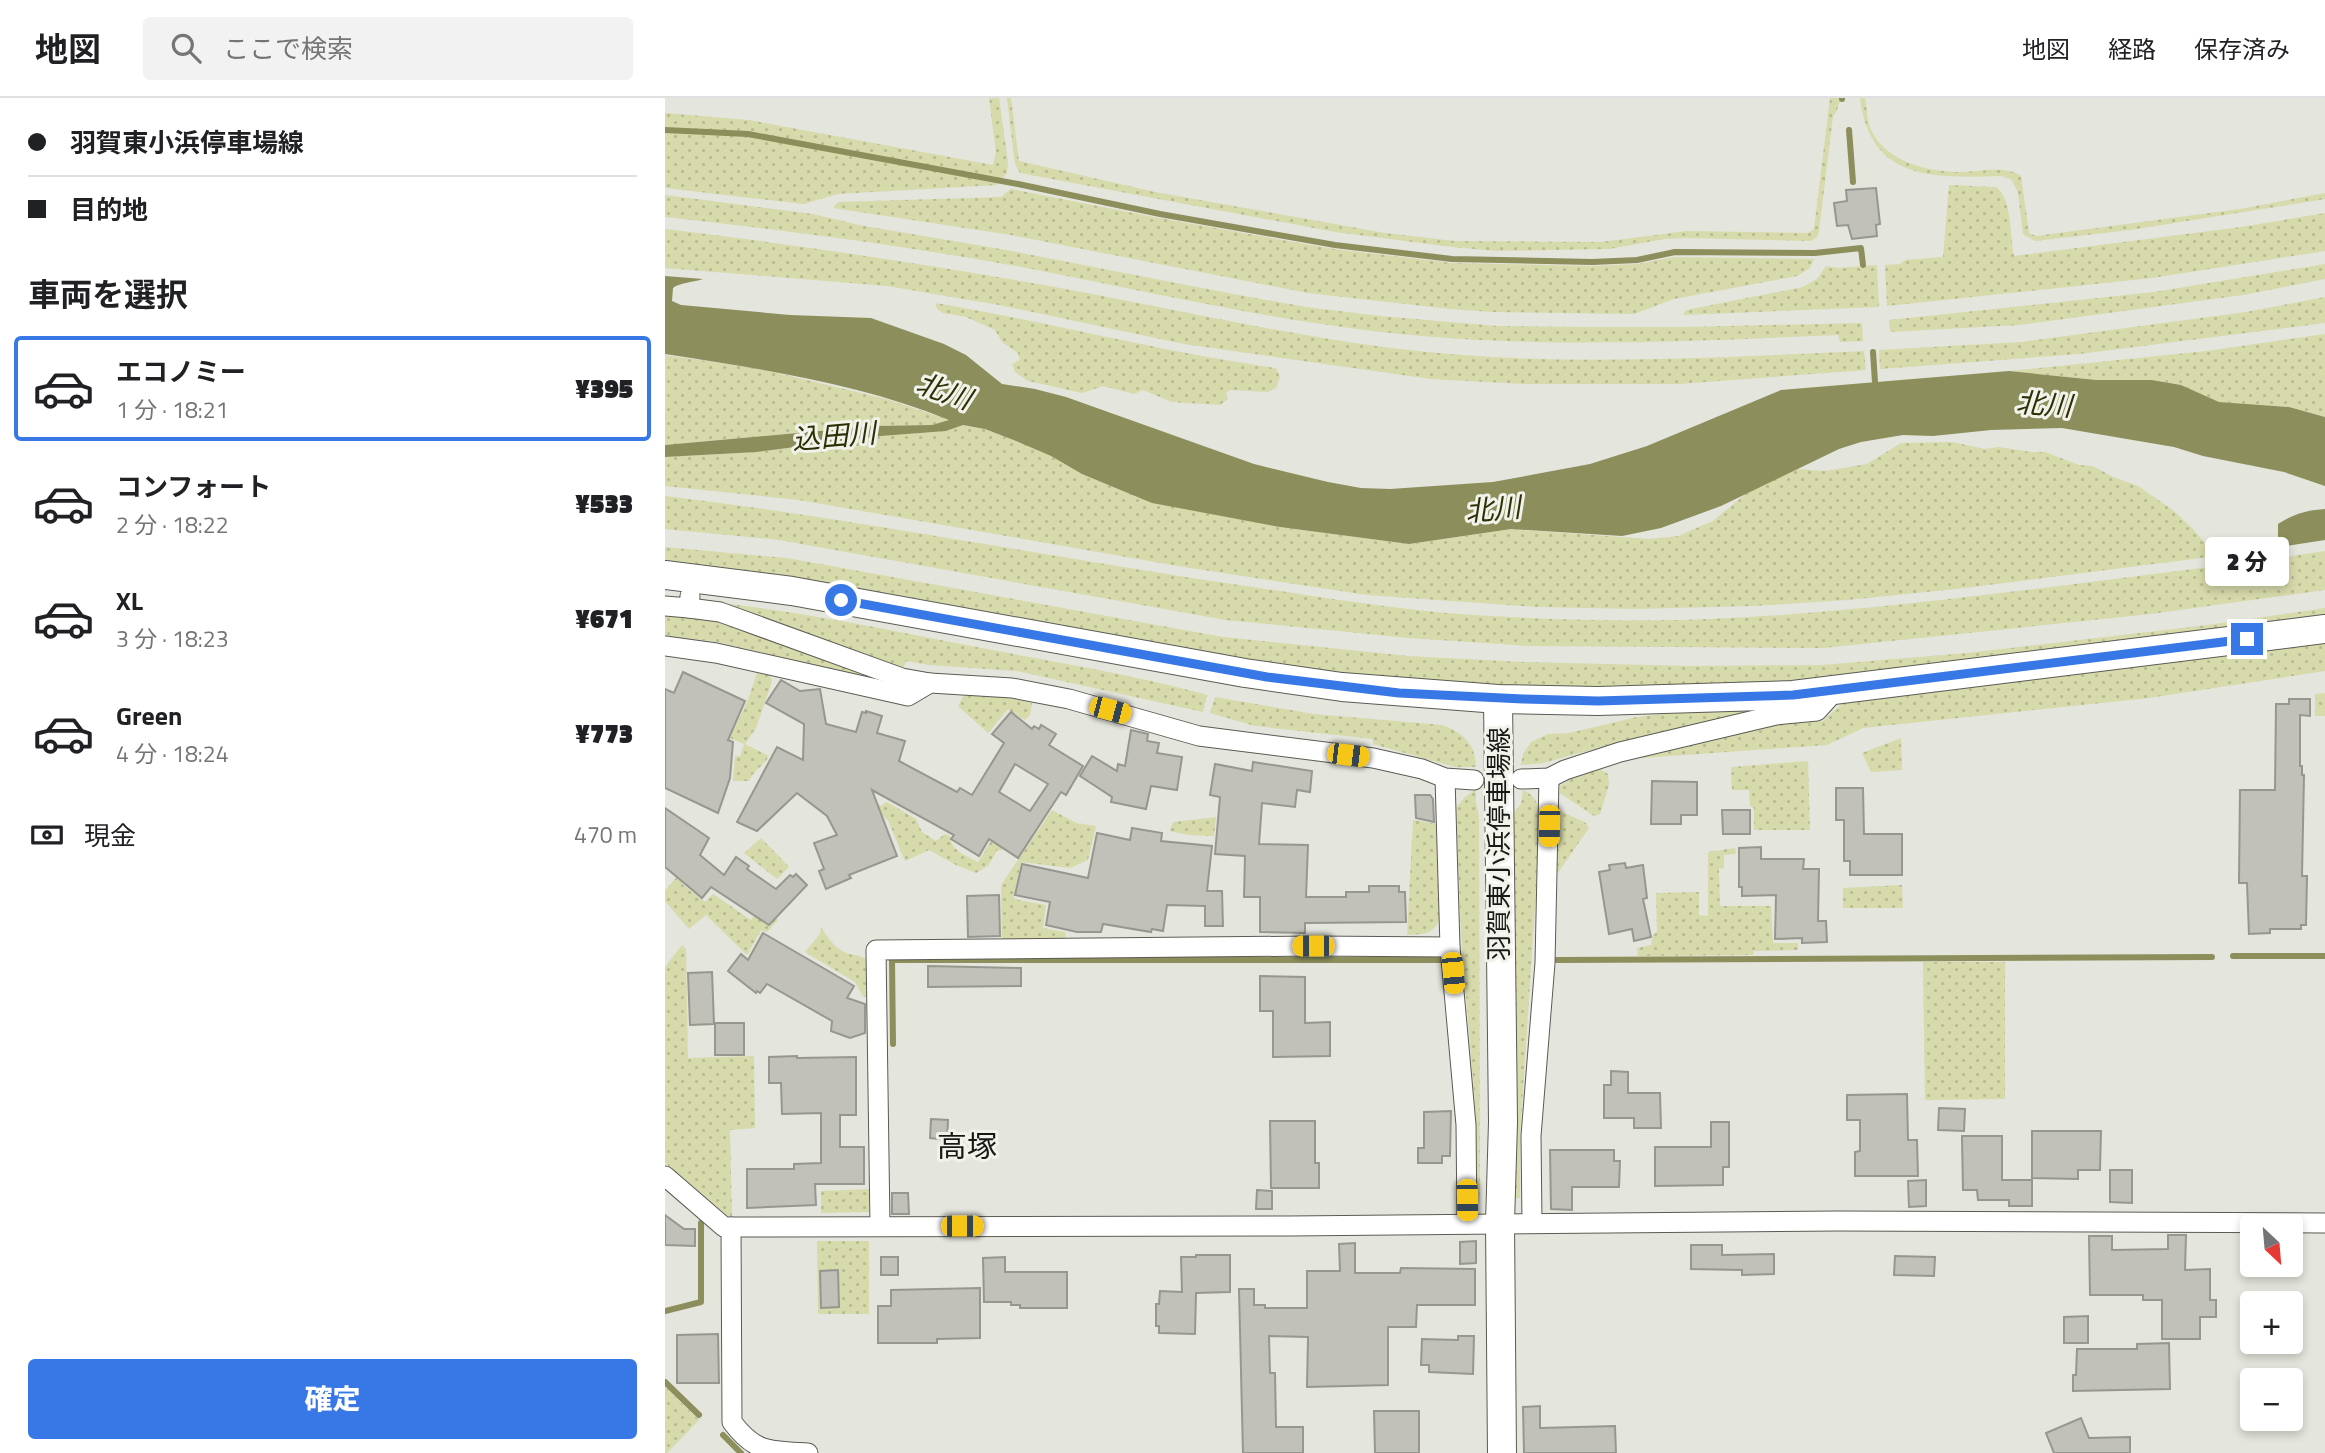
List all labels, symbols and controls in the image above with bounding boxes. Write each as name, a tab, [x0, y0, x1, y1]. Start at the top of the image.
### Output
search box	[143, 17, 633, 80]
text: 地図	[35, 24, 101, 74]
icon: search	[167, 29, 205, 67]
text: ここで検索	[223, 29, 353, 68]
text: 地図	[2022, 31, 2070, 67]
text: 経路	[2108, 31, 2156, 67]
text: 保存済み	[2194, 31, 2290, 67]
text: 羽賀東小浜停車場線	[70, 123, 304, 162]
text: 目的地	[70, 190, 148, 229]
text: 車両を選択	[28, 270, 188, 318]
text: エコノミー	[116, 352, 246, 391]
icon: car	[32, 357, 95, 420]
water label: 北川	[911, 361, 980, 421]
text: ¥395	[575, 369, 633, 408]
water label: 北川	[2015, 380, 2076, 427]
text: 1 分 · 18:21	[116, 392, 229, 427]
water label: 込田川	[790, 410, 881, 461]
text: コンフォート	[116, 467, 271, 506]
icon: car	[32, 472, 95, 535]
text: ¥533	[575, 484, 633, 523]
water label: 北川	[1463, 484, 1526, 532]
text: 2 分 · 18:22	[116, 507, 229, 542]
callout: 2 分	[2205, 538, 2289, 587]
text: 2 分	[2227, 544, 2267, 579]
text: XL	[116, 581, 143, 620]
route start	[825, 584, 857, 616]
icon: car	[32, 587, 95, 650]
text: ¥671	[575, 599, 633, 638]
text: 3 分 · 18:23	[116, 621, 229, 656]
route end	[2231, 623, 2263, 655]
car	[1087, 694, 1134, 726]
text: Green	[116, 696, 182, 735]
icon: car	[32, 702, 95, 765]
text: ¥773	[575, 714, 633, 753]
street label: 羽賀東小浜停車場線	[1479, 727, 1518, 961]
text: 4 分 · 18:24	[116, 736, 229, 771]
car	[1326, 742, 1371, 768]
car	[1539, 805, 1560, 847]
icon: cash	[28, 816, 66, 854]
text: 現金	[84, 816, 136, 855]
text: 470 m	[574, 817, 637, 852]
car	[1293, 936, 1335, 957]
car	[1441, 951, 1466, 995]
district label: 高塚	[937, 1123, 997, 1169]
car	[1457, 1179, 1478, 1221]
north arrow	[2240, 1214, 2303, 1278]
map controls	[2240, 1214, 2303, 1431]
car	[942, 1216, 984, 1237]
button: +	[2240, 1291, 2303, 1354]
button: 確定	[28, 1359, 637, 1439]
button: −	[2240, 1368, 2303, 1431]

